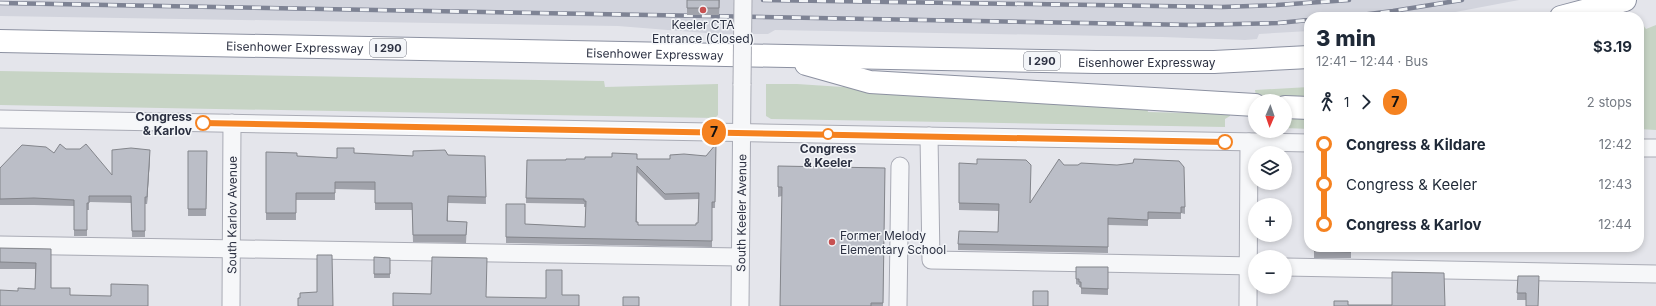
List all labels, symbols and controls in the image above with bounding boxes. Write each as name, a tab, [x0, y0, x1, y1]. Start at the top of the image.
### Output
marker: Keeler CTA Entrance (Closed)	[698, 5, 708, 15]
place label: Keeler CTA Entrance (Closed)	[652, 17, 754, 46]
text: 3 min	[1316, 25, 1376, 51]
text: $3.19	[1593, 37, 1632, 56]
street label: Eisenhower Expressway	[226, 38, 364, 55]
road number: I 290	[370, 39, 406, 57]
street label: Eisenhower Expressway	[586, 45, 724, 62]
road number: I 290	[1024, 52, 1060, 70]
text: 12:41 – 12:44 · Bus	[1316, 53, 1428, 69]
street label: Eisenhower Expressway	[1078, 54, 1216, 70]
icon: walk	[1316, 91, 1338, 113]
icon: forward	[1355, 91, 1377, 113]
text: 7	[1391, 93, 1399, 110]
north arrow	[1248, 94, 1292, 138]
map controls	[1248, 94, 1292, 294]
text: 1	[1344, 94, 1349, 110]
text: 2 stops	[1587, 94, 1632, 110]
place label: Congress & Karlov	[136, 109, 192, 138]
marker: Congress & Karlov	[195, 115, 211, 131]
line badge: 7	[701, 119, 727, 145]
text: 7	[710, 123, 718, 140]
marker: Congress & Keeler	[822, 128, 834, 140]
unlabelled marker	[1217, 134, 1233, 150]
text: Congress & Kildare	[1346, 135, 1486, 154]
text: 12:42	[1599, 136, 1632, 152]
place label: Congress & Keeler	[800, 141, 857, 170]
button: layers	[1248, 146, 1292, 190]
street label: South Keeler Avenue	[733, 154, 749, 272]
street label: South Karlov Avenue	[224, 156, 239, 274]
text: Congress & Keeler	[1346, 175, 1477, 194]
text: 12:43	[1599, 176, 1632, 192]
button: +	[1248, 198, 1292, 242]
text: Congress & Karlov	[1346, 215, 1482, 234]
text: 12:44	[1598, 216, 1632, 232]
place label: Former Melody Elementary School	[840, 228, 946, 257]
marker: Former Melody Elementary School	[827, 237, 837, 247]
button: −	[1248, 250, 1292, 294]

